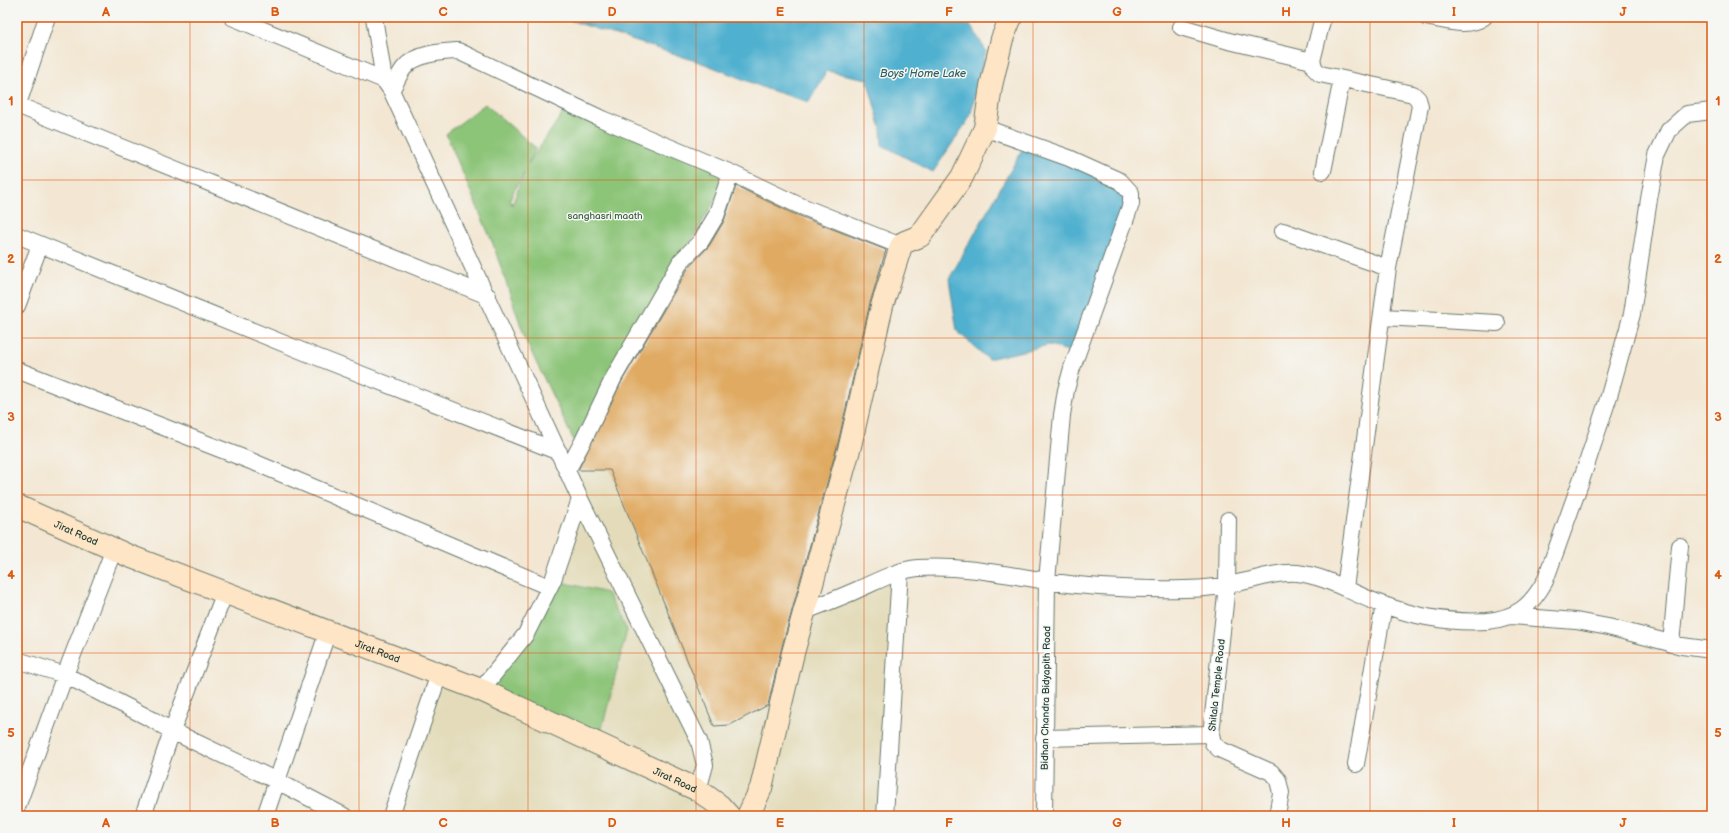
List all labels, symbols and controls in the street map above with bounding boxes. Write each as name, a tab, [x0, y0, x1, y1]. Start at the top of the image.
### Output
text: A	[101, 4, 110, 20]
text: B	[270, 4, 280, 20]
text: C	[438, 4, 448, 20]
text: D	[607, 4, 617, 20]
text: E	[776, 4, 785, 20]
text: F	[945, 4, 953, 20]
text: G	[1112, 4, 1122, 20]
text: H	[1281, 4, 1291, 20]
text: I	[1452, 4, 1456, 20]
text: J	[1619, 4, 1627, 20]
water label: Boys' Home Lake	[880, 67, 967, 80]
text: 1	[8, 93, 14, 109]
text: 1	[1715, 93, 1721, 109]
park label: sanghasri maath	[568, 210, 643, 222]
text: 2	[7, 251, 15, 267]
text: 2	[1714, 251, 1722, 267]
text: 3	[7, 409, 15, 425]
text: 3	[1714, 409, 1722, 425]
street label: Jirat Road	[52, 518, 100, 549]
text: 4	[7, 567, 15, 583]
text: 4	[1714, 567, 1722, 583]
street label: Bidhan Chandra Bidyapith Road	[1039, 625, 1053, 770]
street label: Jirat Road	[354, 638, 402, 666]
street label: Shitala Temple Road	[1206, 638, 1228, 732]
text: 5	[7, 725, 15, 741]
text: 5	[1714, 725, 1722, 741]
street label: Jirat Road	[651, 765, 699, 796]
text: A	[101, 815, 110, 831]
text: B	[270, 815, 280, 831]
text: C	[438, 815, 448, 831]
text: D	[607, 815, 617, 831]
text: E	[776, 815, 785, 831]
text: F	[945, 815, 953, 831]
text: G	[1112, 815, 1122, 831]
text: H	[1281, 815, 1291, 831]
text: I	[1452, 815, 1456, 831]
text: J	[1619, 815, 1627, 831]

